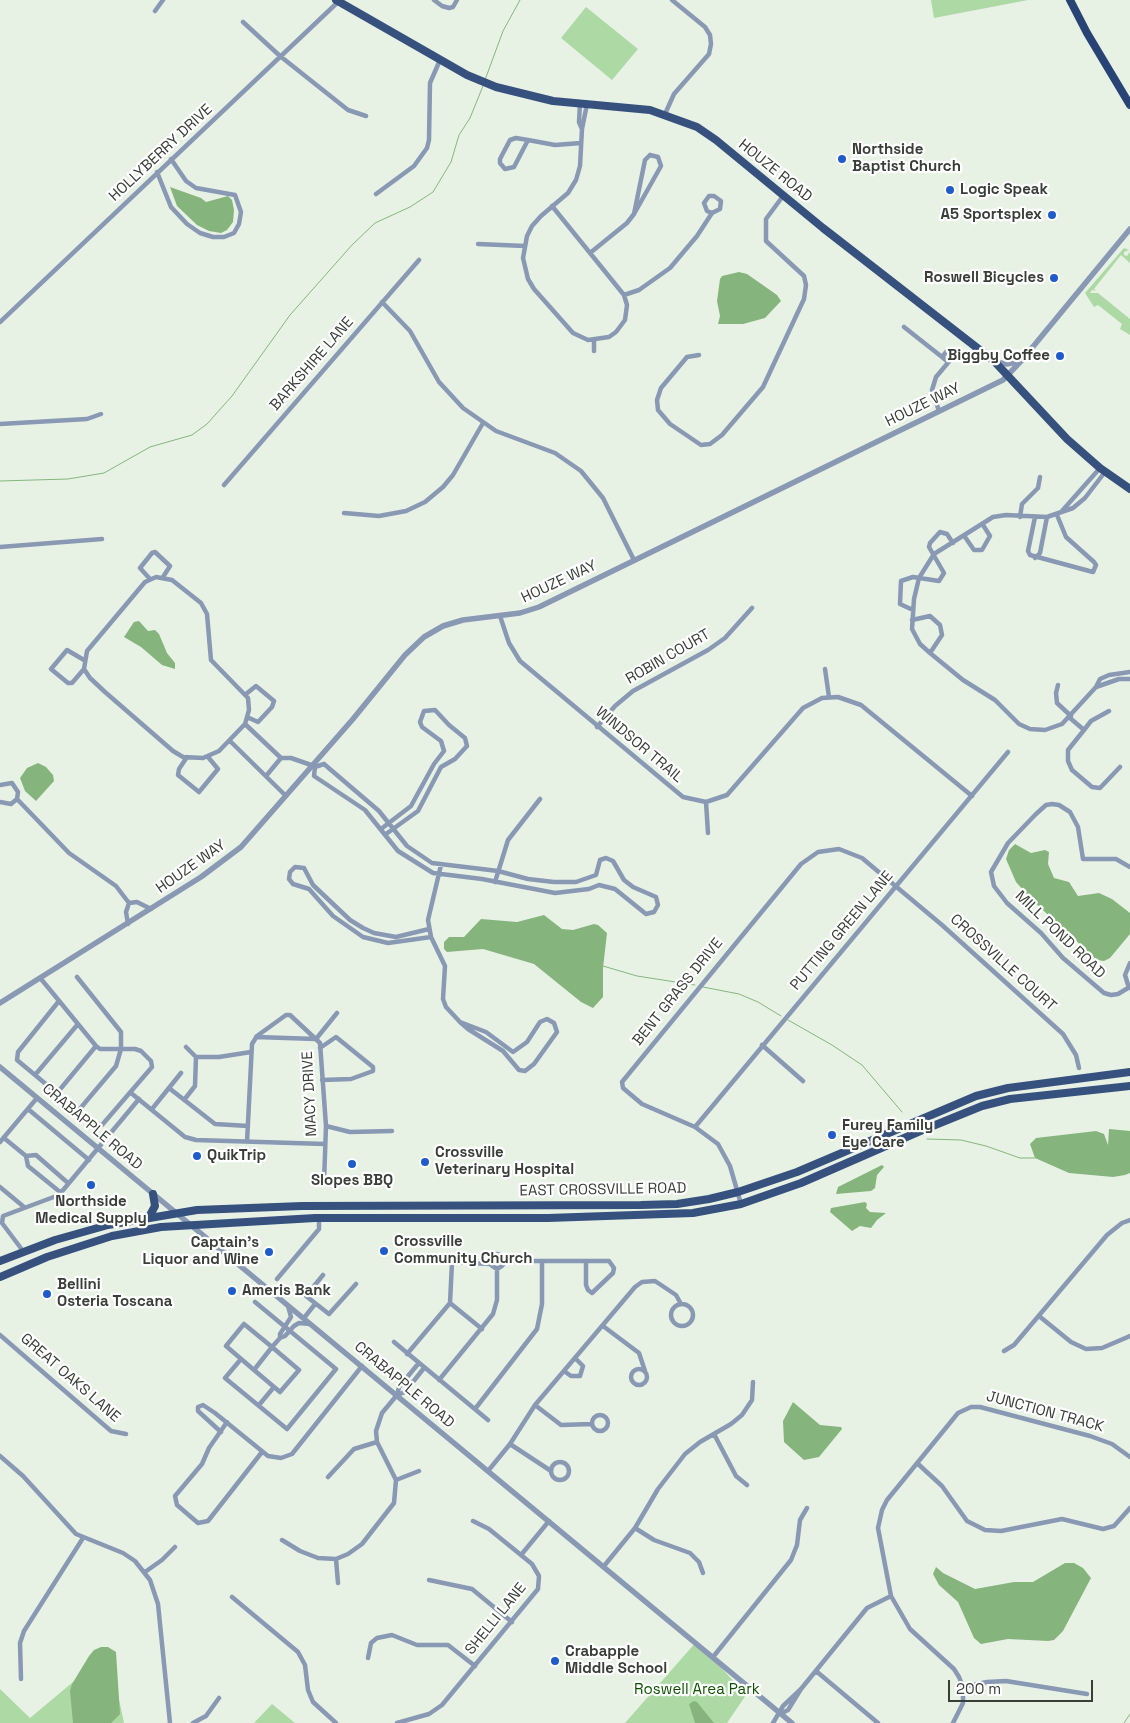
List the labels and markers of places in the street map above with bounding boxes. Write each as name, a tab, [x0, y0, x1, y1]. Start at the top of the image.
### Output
place label: Northside Baptist Church	[852, 141, 961, 176]
marker: Northside Baptist Church	[836, 153, 848, 165]
place label: Logic Speak	[960, 181, 1048, 199]
marker: Logic Speak	[944, 184, 956, 196]
place label: A5 Sportsplex	[941, 206, 1042, 224]
marker: A5 Sportsplex	[1046, 209, 1058, 221]
place label: Roswell Bicycles	[924, 269, 1044, 287]
marker: Roswell Bicycles	[1048, 272, 1060, 284]
place label: Biggby Coffee	[947, 347, 1050, 365]
marker: Biggby Coffee	[1054, 350, 1066, 362]
place label: Furey Family Eye Care	[842, 1117, 933, 1152]
marker: Furey Family Eye Care	[826, 1129, 838, 1141]
place label: Crossville Veterinary Hospital	[435, 1144, 574, 1179]
place label: QuikTrip	[207, 1147, 266, 1165]
marker: QuikTrip	[191, 1150, 203, 1162]
marker: Crossville Veterinary Hospital	[419, 1156, 431, 1168]
marker: Slopes BBQ	[346, 1158, 358, 1170]
place label: Slopes BBQ	[311, 1172, 393, 1190]
marker: Northside Medical Supply	[85, 1179, 97, 1191]
place label: Northside Medical Supply	[35, 1193, 147, 1228]
place label: Crossville Community Church	[394, 1233, 532, 1268]
place label: Captain's Liquor and Wine	[142, 1234, 259, 1269]
marker: Crossville Community Church	[378, 1245, 390, 1257]
marker: Captain's Liquor and Wine	[263, 1246, 275, 1258]
place label: Bellini Osteria Toscana	[57, 1276, 172, 1311]
place label: Ameris Bank	[242, 1282, 331, 1300]
marker: Ameris Bank	[226, 1285, 238, 1297]
marker: Bellini Osteria Toscana	[41, 1288, 53, 1300]
place label: Crabapple Middle School	[565, 1643, 667, 1678]
marker: Crabapple Middle School	[549, 1655, 561, 1667]

